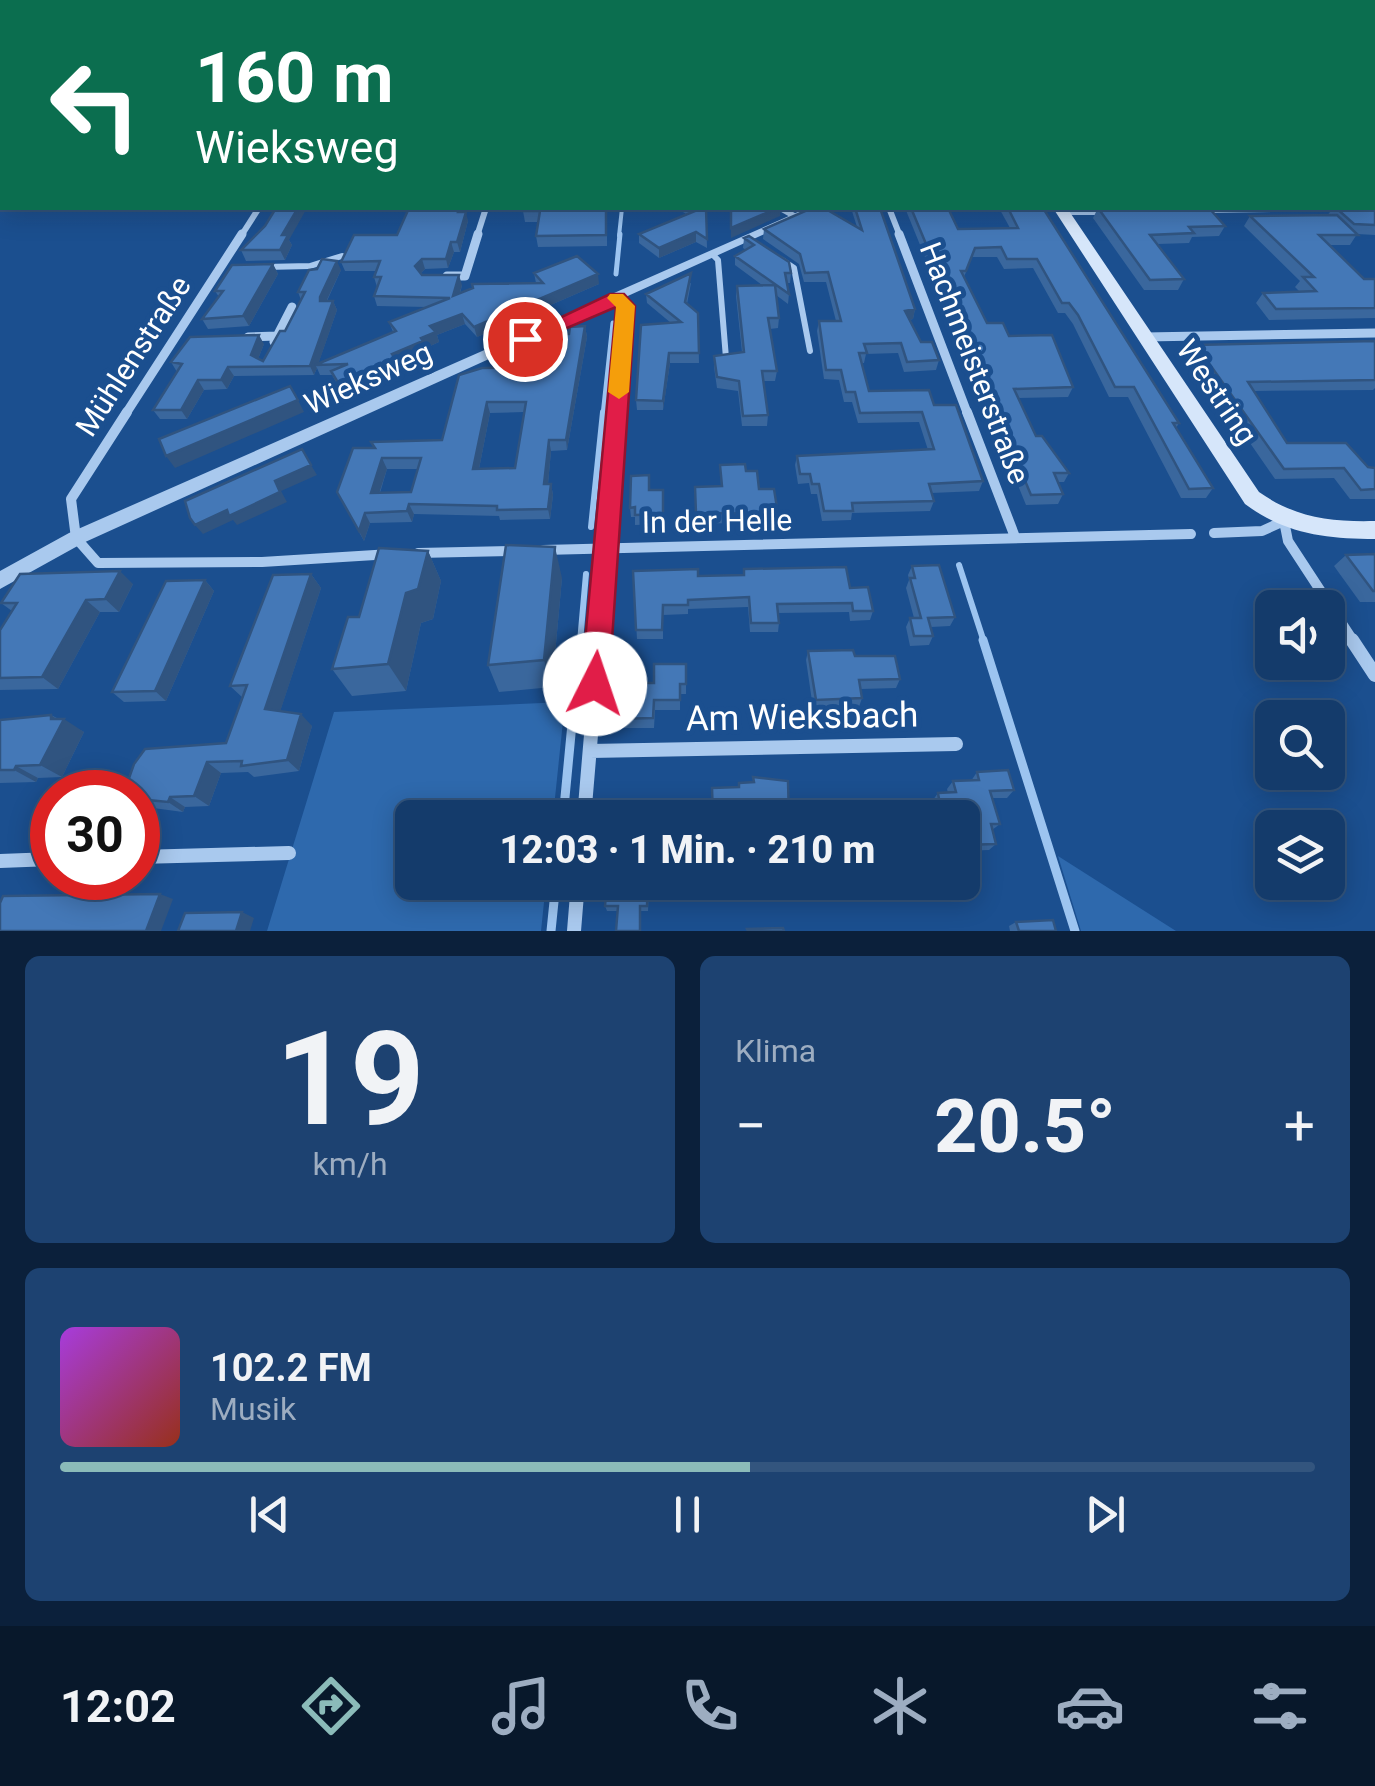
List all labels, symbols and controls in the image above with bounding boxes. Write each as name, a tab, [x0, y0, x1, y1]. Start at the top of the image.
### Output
text: 160 m	[195, 37, 394, 119]
icon: left	[30, 40, 160, 170]
text: Wieksweg	[195, 121, 399, 174]
street label: Hachmeisterstraße	[913, 237, 1037, 489]
street label: Mühlenstraße	[68, 269, 198, 443]
pin	[483, 297, 568, 382]
icon: arrive	[498, 312, 553, 367]
street label: Westring	[1169, 333, 1265, 451]
street label: Wieksweg	[299, 334, 437, 422]
street label: In der Helle	[641, 502, 793, 540]
map controls	[1255, 590, 1345, 900]
button: sound	[1255, 590, 1345, 680]
position arrow	[543, 632, 647, 736]
street label: Am Wieksbach	[685, 694, 919, 740]
button: search	[1255, 700, 1345, 790]
speed limit sign: 30	[30, 770, 160, 900]
button: layers	[1255, 810, 1345, 900]
text: 12:03 · 1 Min. · 210 m	[500, 828, 875, 872]
text: 19	[275, 1003, 425, 1156]
text: Klima	[735, 1032, 816, 1070]
text: 20.5°	[934, 1082, 1116, 1170]
text: −	[735, 1094, 766, 1158]
text: +	[1284, 1094, 1315, 1158]
text: km/h	[312, 1145, 388, 1183]
text: 102.2 FM	[210, 1346, 372, 1390]
text: Musik	[210, 1390, 296, 1428]
icon: previous	[242, 1487, 297, 1542]
icon: pause	[660, 1487, 715, 1542]
icon: next	[1078, 1487, 1133, 1542]
icon: directions	[296, 1671, 366, 1741]
icon: music	[486, 1671, 556, 1741]
icon: phone	[675, 1671, 745, 1741]
icon: climate	[865, 1671, 935, 1741]
icon: car	[1055, 1671, 1125, 1741]
icon: filters	[1245, 1671, 1315, 1741]
text: 12:02	[60, 1680, 176, 1733]

